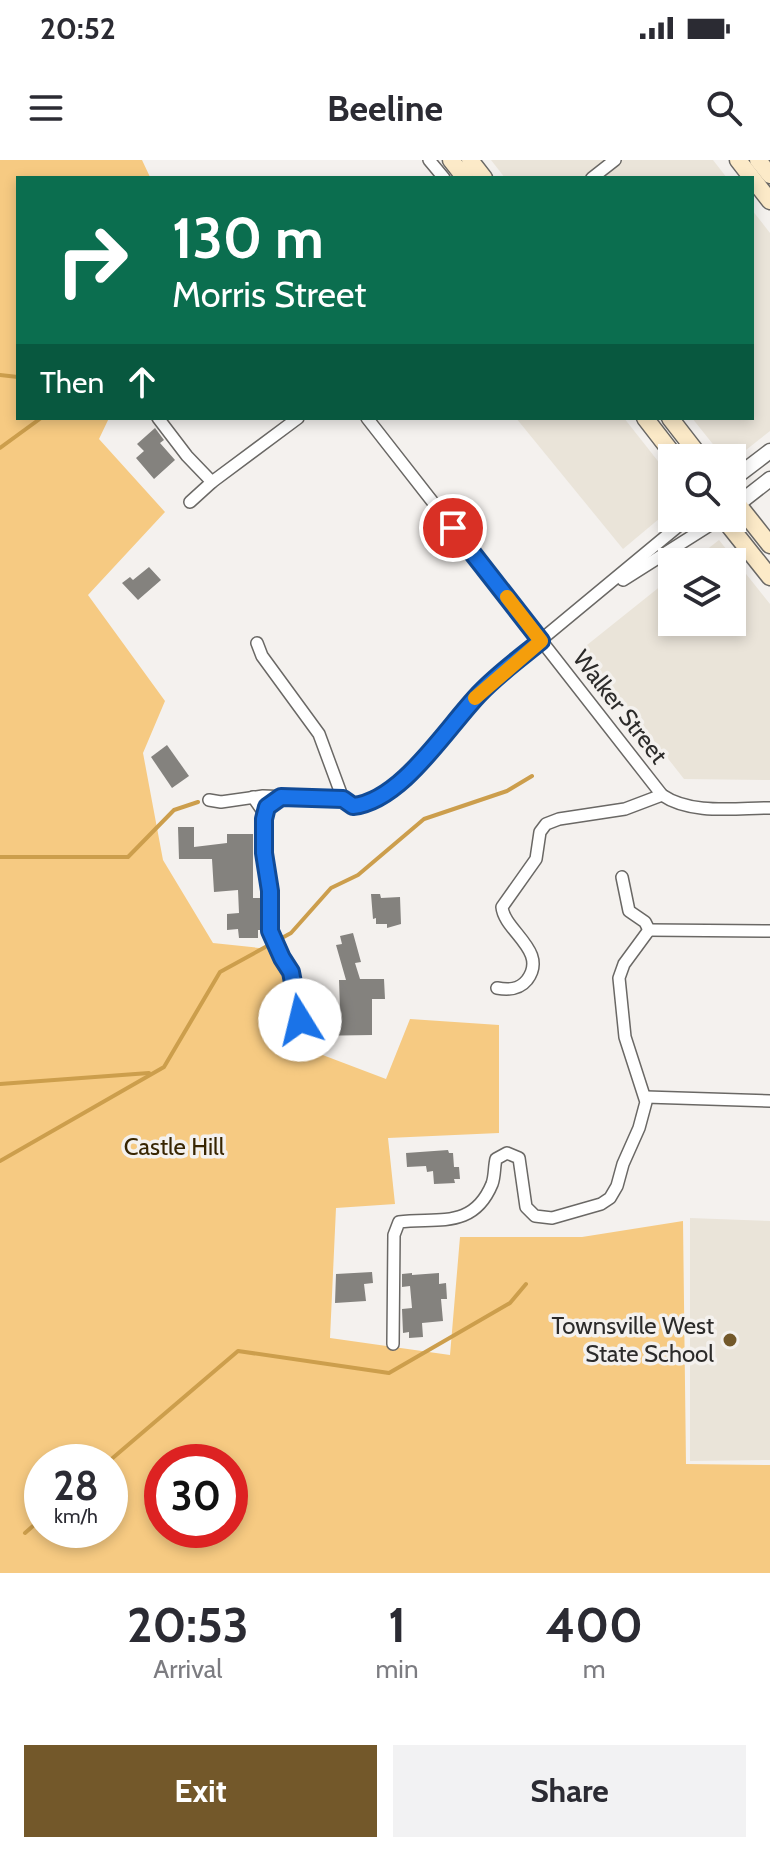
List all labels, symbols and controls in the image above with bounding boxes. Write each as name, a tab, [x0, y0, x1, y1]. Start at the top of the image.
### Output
text: 20:52	[40, 10, 116, 47]
icon: menu	[24, 86, 68, 130]
text: Beeline	[327, 86, 443, 130]
icon: search	[702, 86, 746, 130]
text: 130 m	[172, 204, 324, 272]
icon: right	[40, 208, 144, 312]
text: Morris Street	[172, 272, 367, 316]
icon: ahead	[120, 360, 164, 404]
text: Then	[40, 364, 104, 401]
map controls	[658, 444, 746, 636]
button: search	[658, 444, 746, 532]
pin	[419, 494, 487, 562]
icon: arrive	[431, 506, 475, 550]
button: layers	[658, 548, 746, 636]
street label: Walker Street	[567, 644, 674, 769]
position arrow	[258, 978, 342, 1062]
park label: Castle Hill	[124, 1132, 225, 1161]
place label: Townsville West State School	[551, 1311, 714, 1368]
marker: Townsville West State School	[721, 1331, 739, 1349]
speed limit sign: 30	[144, 1444, 248, 1548]
text: 28	[53, 1461, 99, 1510]
text: km/h	[54, 1504, 98, 1528]
text: 20:53	[127, 1596, 249, 1654]
text: 1	[388, 1596, 406, 1654]
text: 400	[545, 1596, 643, 1654]
text: Arrival	[153, 1653, 222, 1685]
text: min	[376, 1653, 418, 1685]
text: m	[583, 1653, 606, 1685]
button: Exit	[24, 1745, 377, 1837]
button: Share	[393, 1745, 746, 1837]

